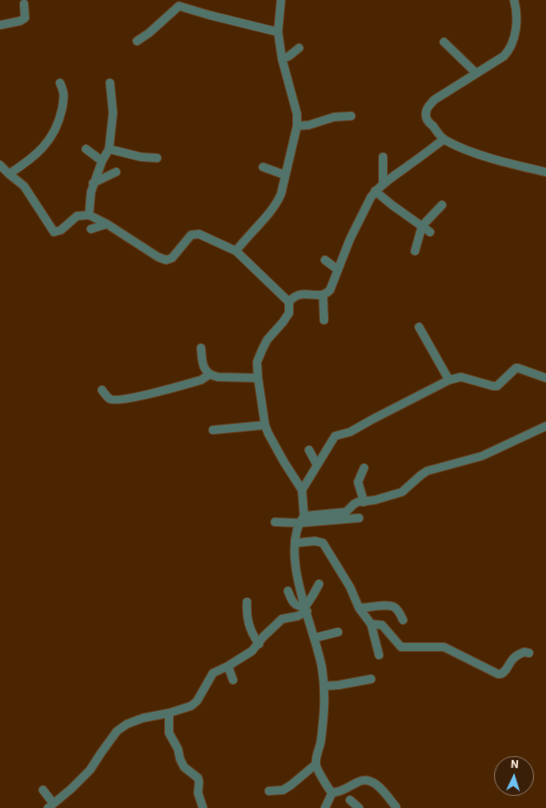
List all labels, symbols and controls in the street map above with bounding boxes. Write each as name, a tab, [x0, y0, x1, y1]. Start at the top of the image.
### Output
north arrow	[494, 756, 534, 796]
text: N	[510, 758, 519, 771]

